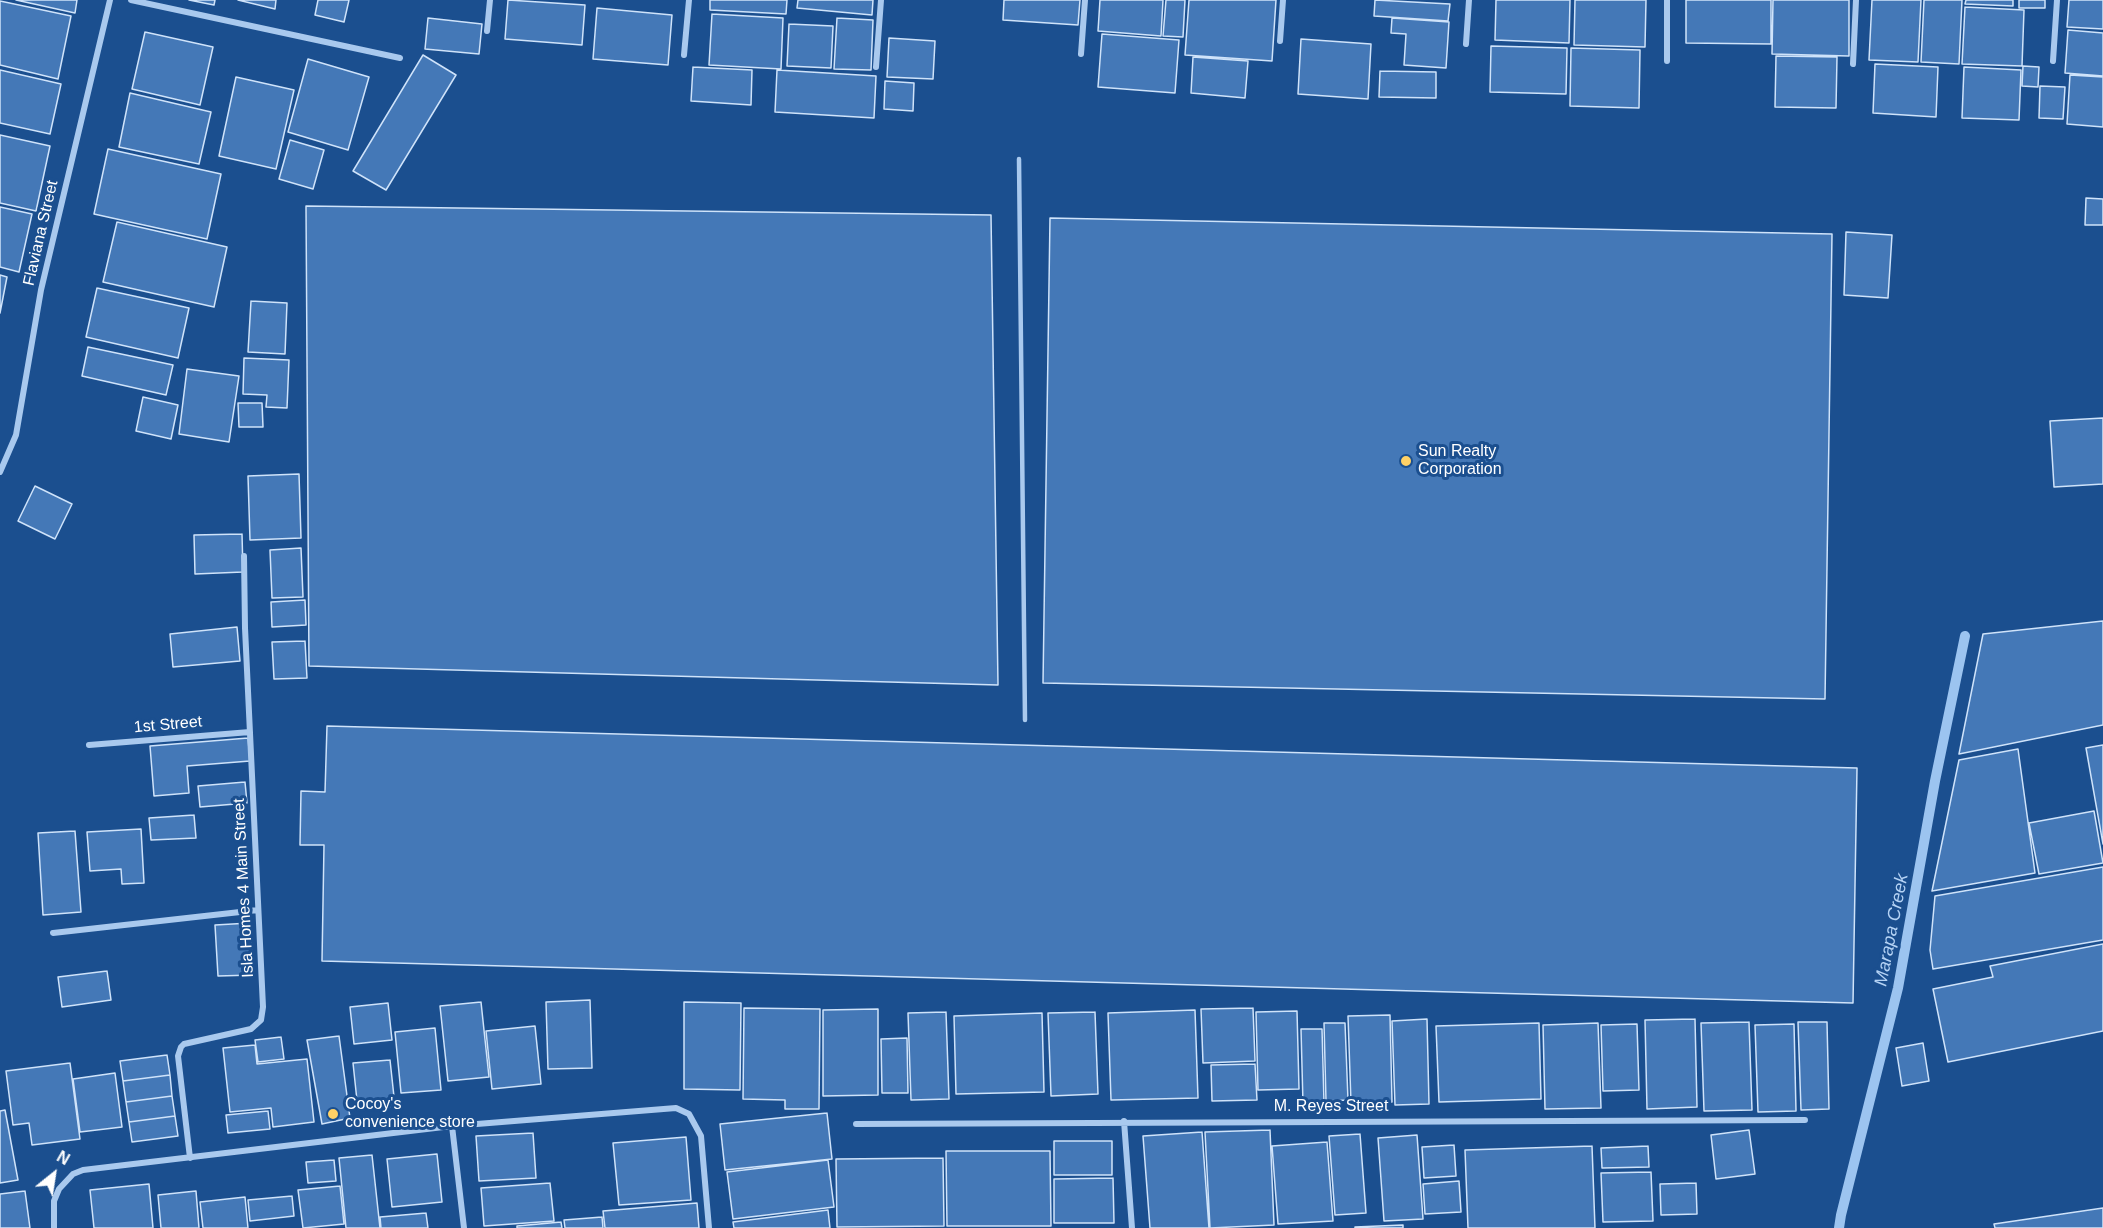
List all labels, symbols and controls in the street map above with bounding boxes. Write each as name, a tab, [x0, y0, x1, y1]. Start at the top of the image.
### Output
street label: Flaviana Street	[20, 178, 62, 288]
place label: Sun Realty Corporation	[1418, 442, 1502, 480]
marker: Sun Realty Corporation	[1399, 454, 1413, 468]
street label: 1st Street	[133, 712, 203, 738]
street label: Isla Homes 4 Main Street	[230, 798, 258, 978]
water label: Marapa Creek	[1871, 872, 1913, 988]
place label: Cocoy's convenience store	[345, 1095, 475, 1133]
street label: M. Reyes Street	[1274, 1097, 1388, 1117]
marker: Cocoy's convenience store	[326, 1107, 340, 1121]
north arrow	[24, 1144, 84, 1204]
text: N	[54, 1148, 73, 1168]

